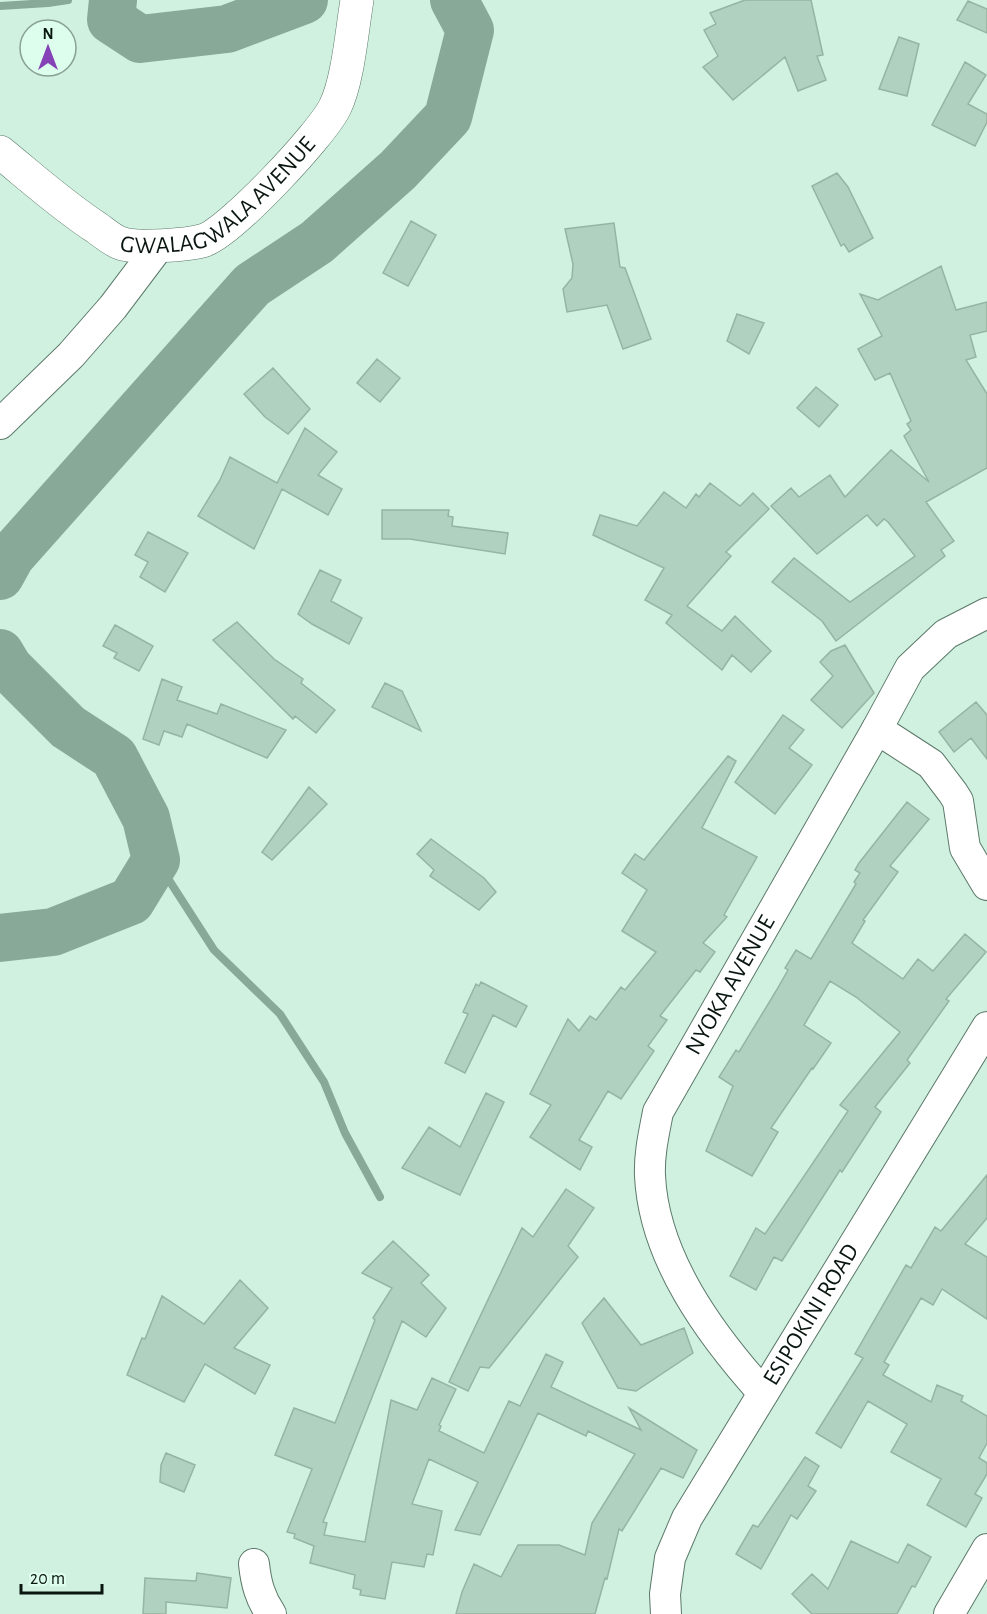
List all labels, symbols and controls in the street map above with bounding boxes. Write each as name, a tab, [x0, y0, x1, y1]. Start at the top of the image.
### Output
north arrow	[18, 18, 78, 78]
text: N	[42, 26, 54, 42]
street label: GWALAGWALA AVENUE	[119, 132, 320, 258]
street label: NYOKA AVENUE	[681, 911, 780, 1059]
street label: ESIPOKINI ROAD	[759, 1240, 863, 1390]
scale bar	[21, 1557, 102, 1595]
text: 20 m	[30, 1570, 65, 1588]

